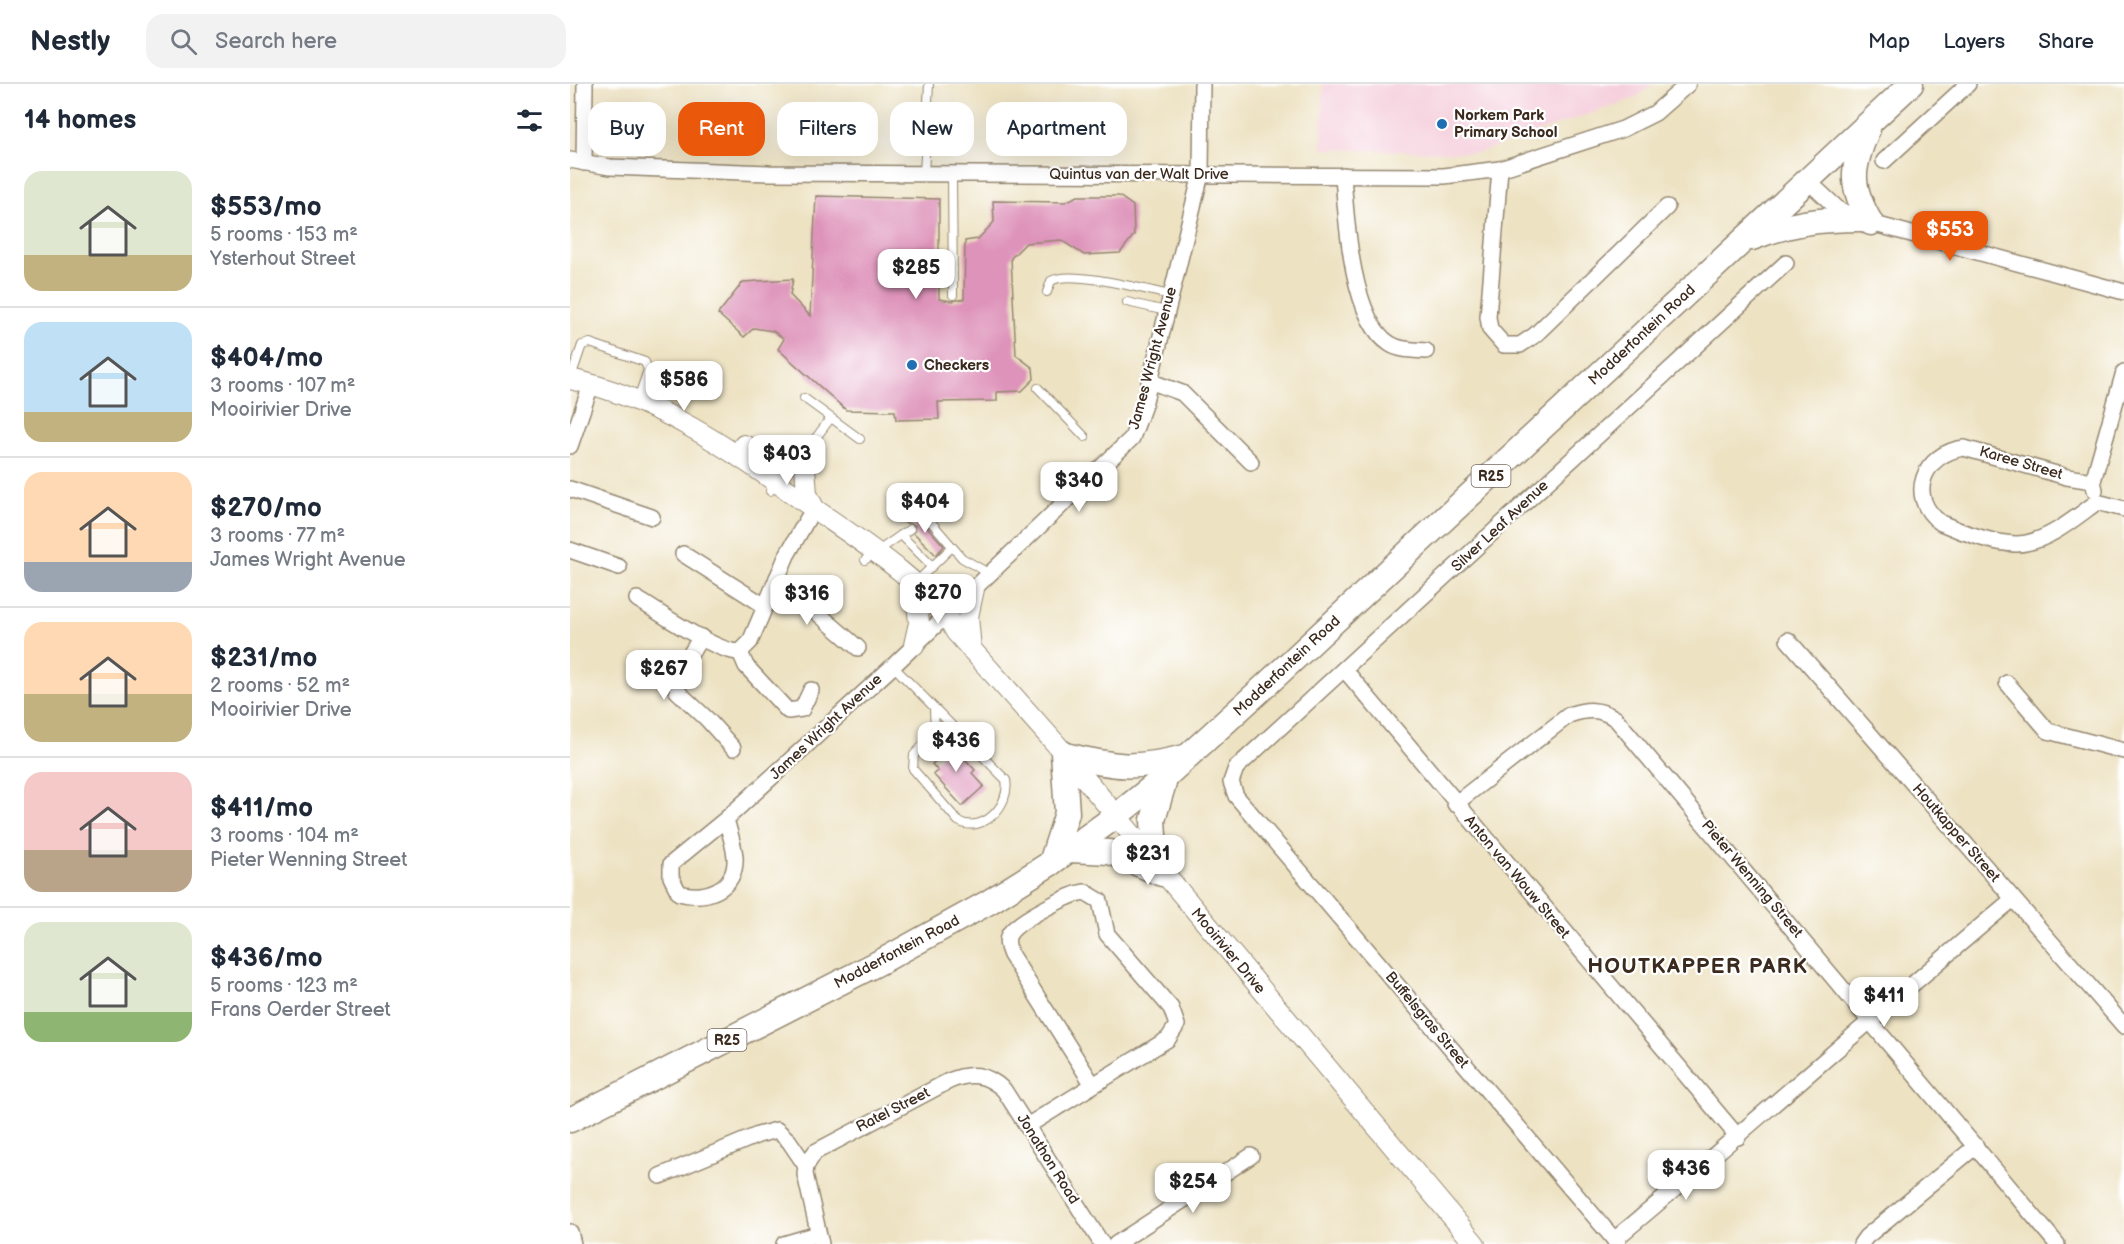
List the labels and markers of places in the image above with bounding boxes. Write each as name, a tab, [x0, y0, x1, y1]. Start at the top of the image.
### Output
place label: Norkem Park Primary School	[1454, 106, 1558, 142]
marker: Norkem Park Primary School	[1435, 117, 1449, 131]
pin: $553	[1914, 211, 1986, 262]
pin: $285	[880, 249, 952, 300]
place label: Checkers	[924, 356, 989, 375]
marker: Checkers	[905, 358, 919, 372]
pin: $586	[648, 361, 720, 412]
pin: $403	[751, 435, 823, 486]
pin: $340	[1043, 462, 1115, 513]
pin: $404	[889, 483, 961, 534]
pin: $270	[902, 574, 974, 625]
pin: $316	[771, 575, 843, 626]
pin: $267	[628, 650, 700, 701]
pin: $436	[920, 722, 992, 773]
pin: $231	[1112, 835, 1184, 886]
pin: $411	[1848, 977, 1920, 1028]
pin: $436	[1650, 1150, 1722, 1201]
pin: $254	[1157, 1163, 1229, 1214]

